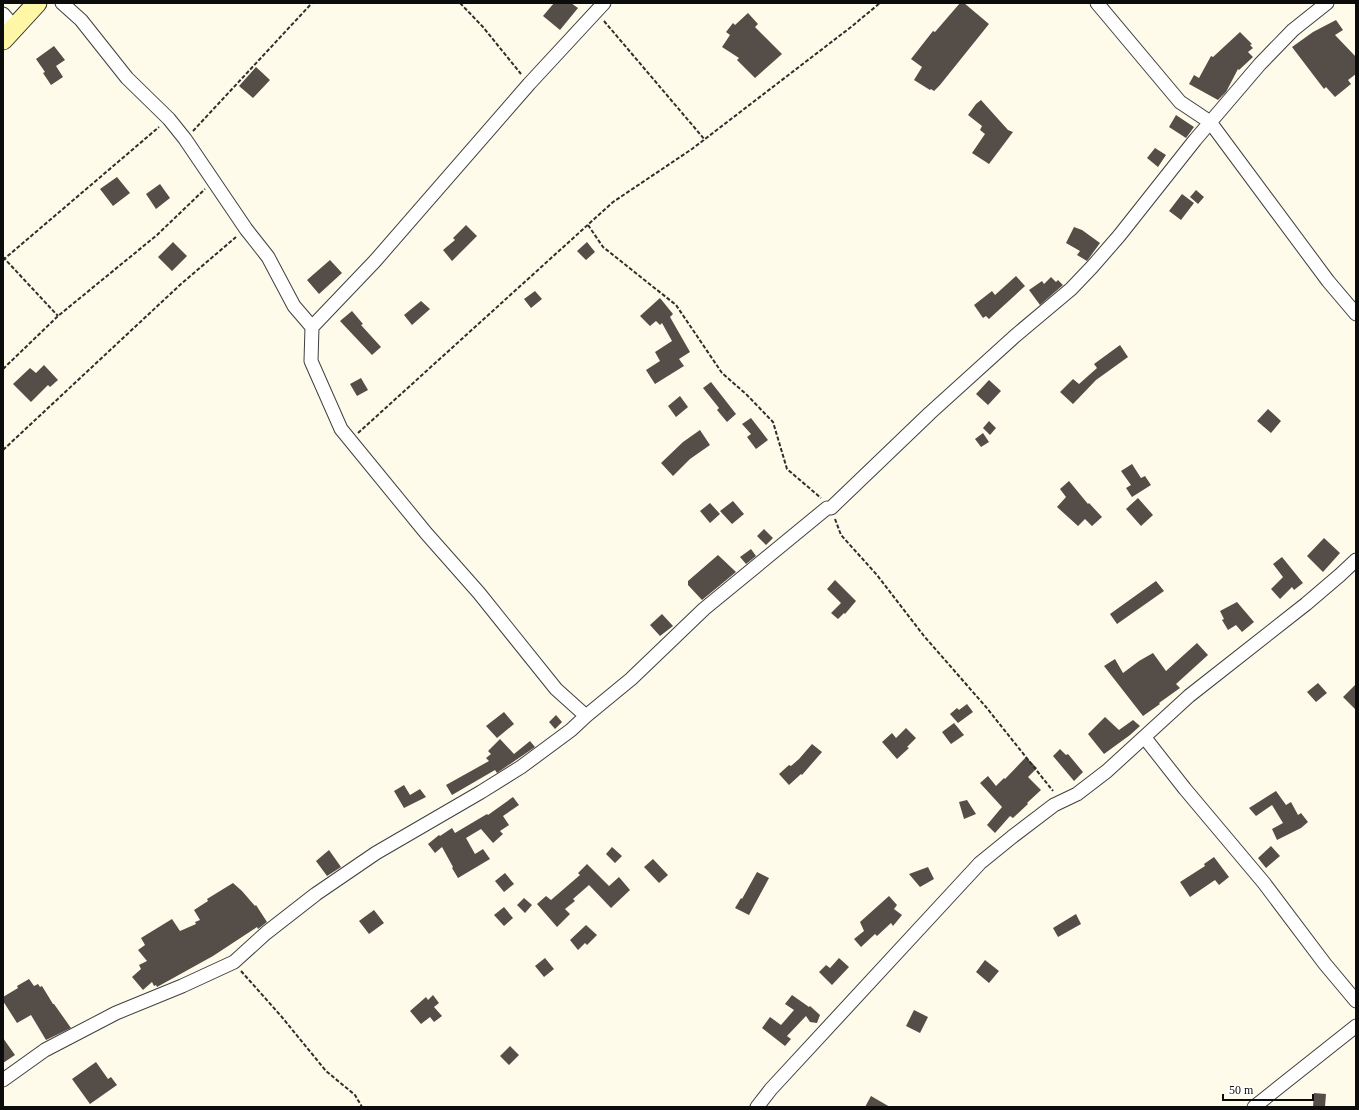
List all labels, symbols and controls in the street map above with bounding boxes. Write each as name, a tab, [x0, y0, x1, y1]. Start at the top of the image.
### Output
scale bar	[1223, 1076, 1313, 1102]
text: 50 m	[1229, 1083, 1254, 1097]

